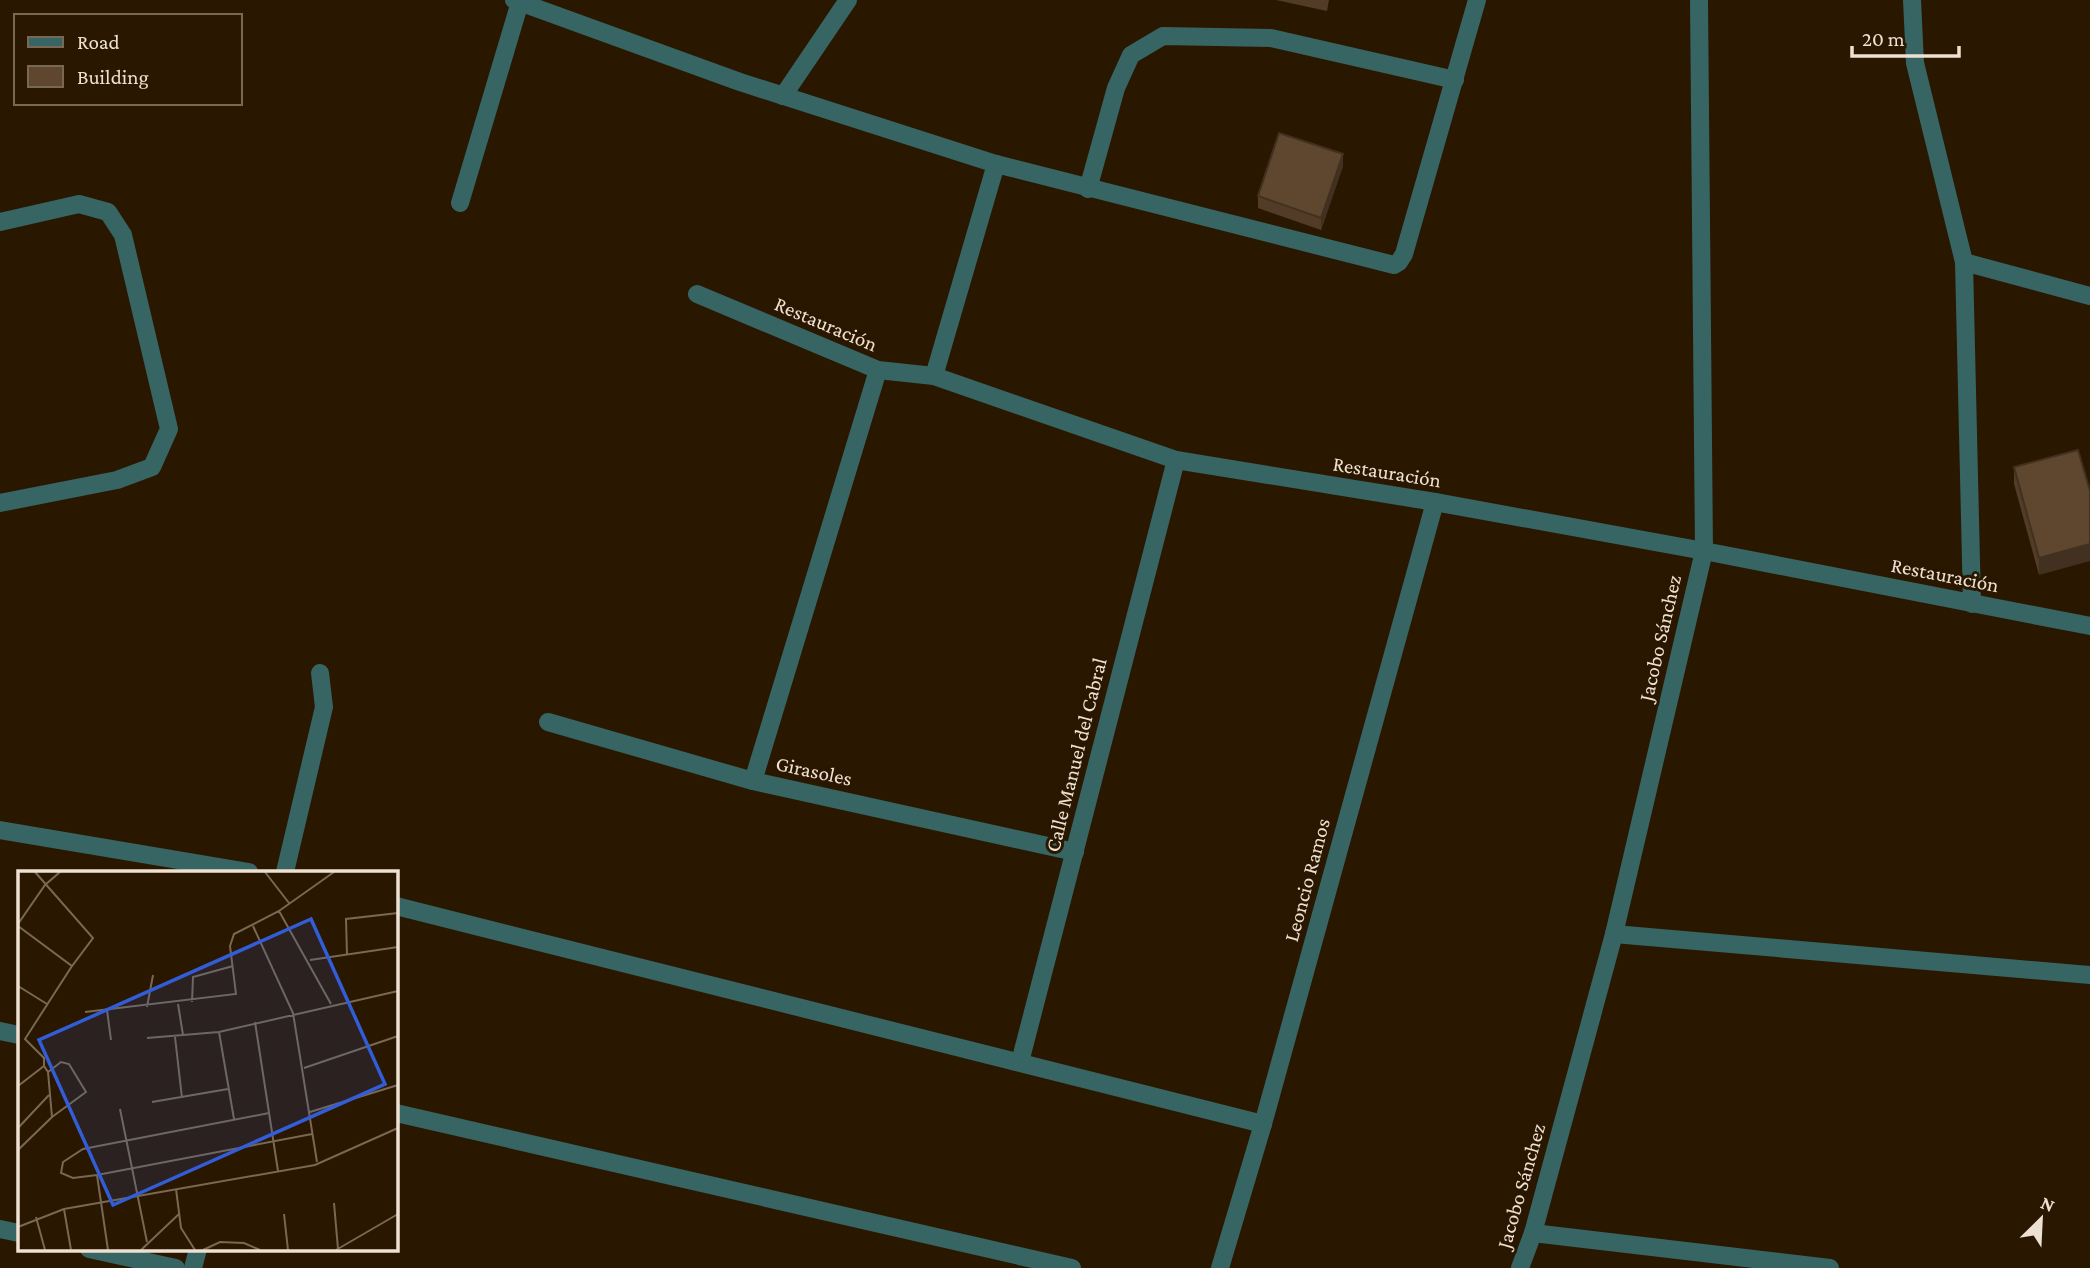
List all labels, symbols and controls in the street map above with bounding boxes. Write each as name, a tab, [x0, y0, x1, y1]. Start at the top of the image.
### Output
legend	[14, 14, 242, 105]
scale bar	[1852, 14, 1959, 58]
text: 20 m	[1862, 27, 1905, 51]
text: Road	[77, 30, 120, 54]
text: Building	[77, 65, 149, 89]
street label: Restauración	[771, 292, 881, 356]
street label: Restauración	[1331, 452, 1443, 492]
street label: Restauración	[1889, 553, 2001, 597]
street label: Jacobo Sánchez	[1633, 572, 1686, 705]
street label: Calle Manuel del Cabral	[1040, 655, 1112, 855]
street label: Girasoles	[774, 751, 854, 791]
street label: Leoncio Ramos	[1279, 816, 1335, 944]
inset map	[18, 871, 397, 1250]
street label: Jacobo Sánchez	[1491, 1121, 1550, 1253]
north arrow	[2006, 1184, 2076, 1254]
text: N	[2038, 1192, 2058, 1216]

